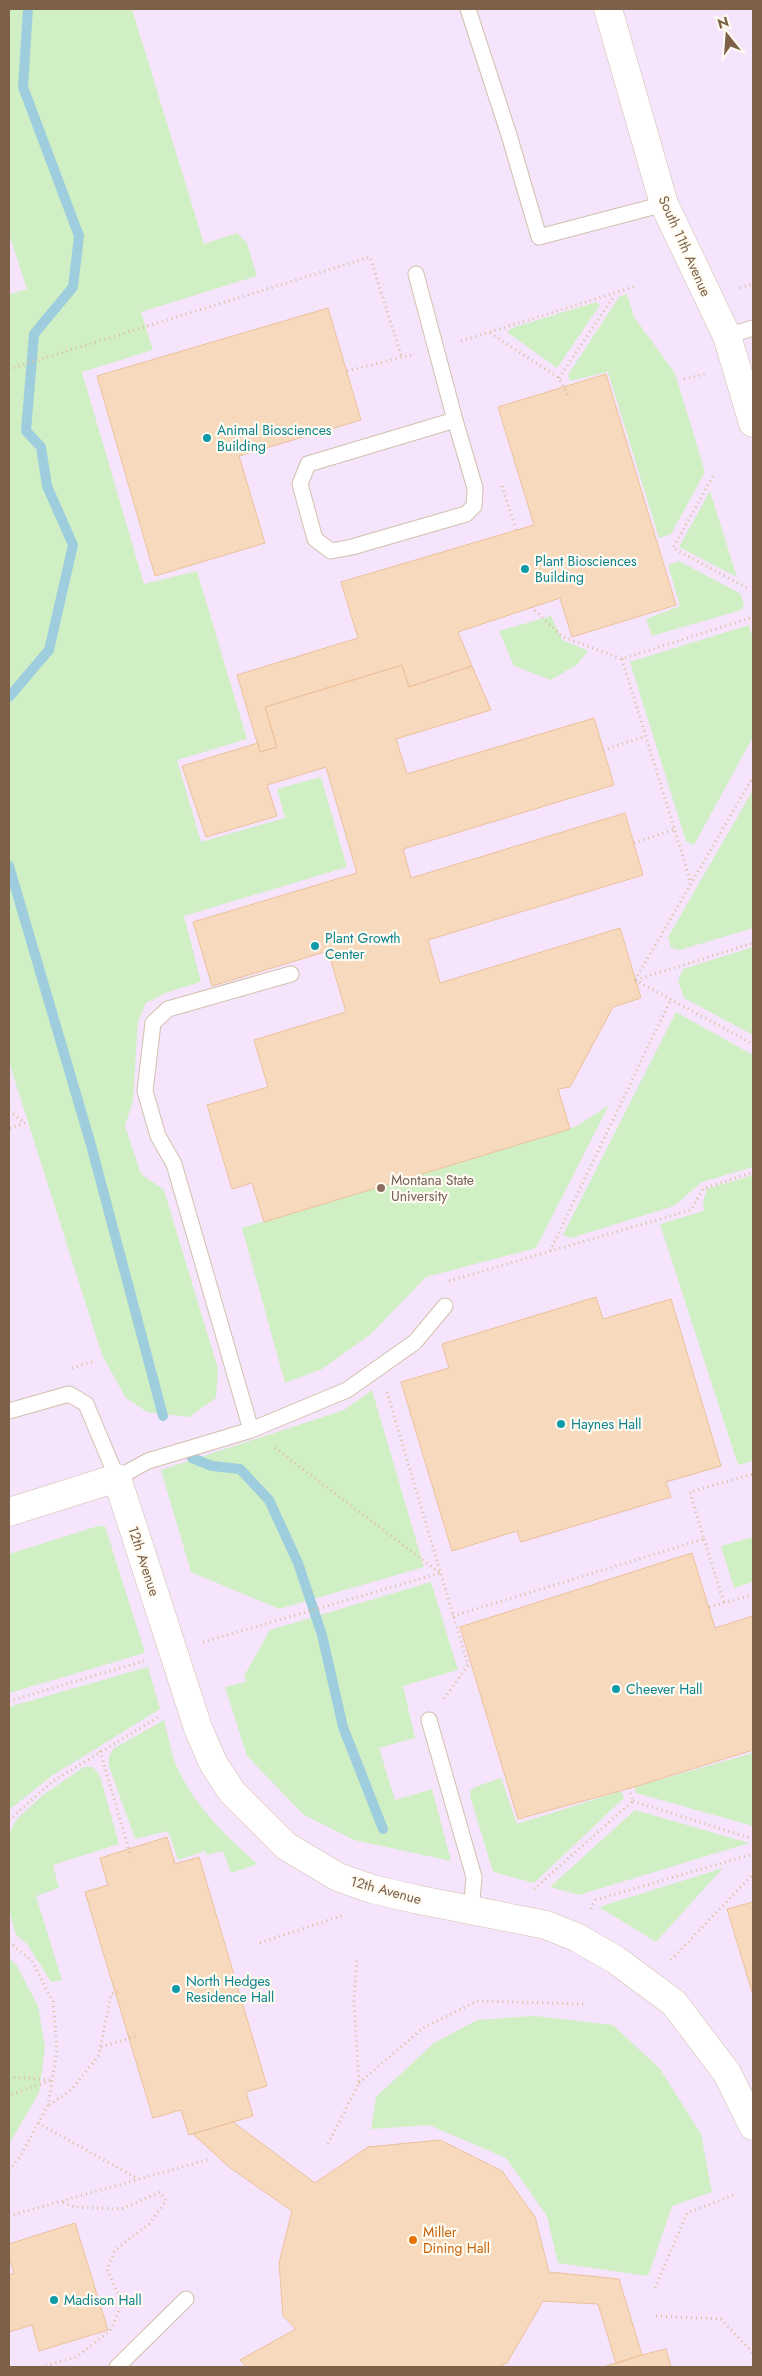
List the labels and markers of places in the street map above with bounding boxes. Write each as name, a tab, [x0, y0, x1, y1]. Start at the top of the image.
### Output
place label: Animal Biosciences Building	[217, 420, 332, 456]
marker: Animal Biosciences Building	[201, 432, 213, 444]
place label: Plant Biosciences Building	[535, 551, 637, 587]
marker: Plant Biosciences Building	[519, 563, 531, 575]
place label: Plant Growth Center	[325, 928, 401, 964]
marker: Plant Growth Center	[309, 940, 321, 952]
place label: Montana State University	[391, 1170, 474, 1206]
marker: Montana State University	[375, 1182, 387, 1194]
place label: Haynes Hall	[571, 1414, 641, 1434]
marker: Haynes Hall	[555, 1418, 567, 1430]
place label: Cheever Hall	[626, 1679, 703, 1699]
marker: Cheever Hall	[610, 1683, 622, 1695]
place label: North Hedges Residence Hall	[186, 1971, 274, 2007]
marker: North Hedges Residence Hall	[170, 1983, 182, 1995]
place label: Miller Dining Hall	[423, 2222, 490, 2258]
marker: Miller Dining Hall	[407, 2234, 419, 2246]
place label: Madison Hall	[64, 2290, 142, 2310]
marker: Madison Hall	[48, 2294, 60, 2306]

